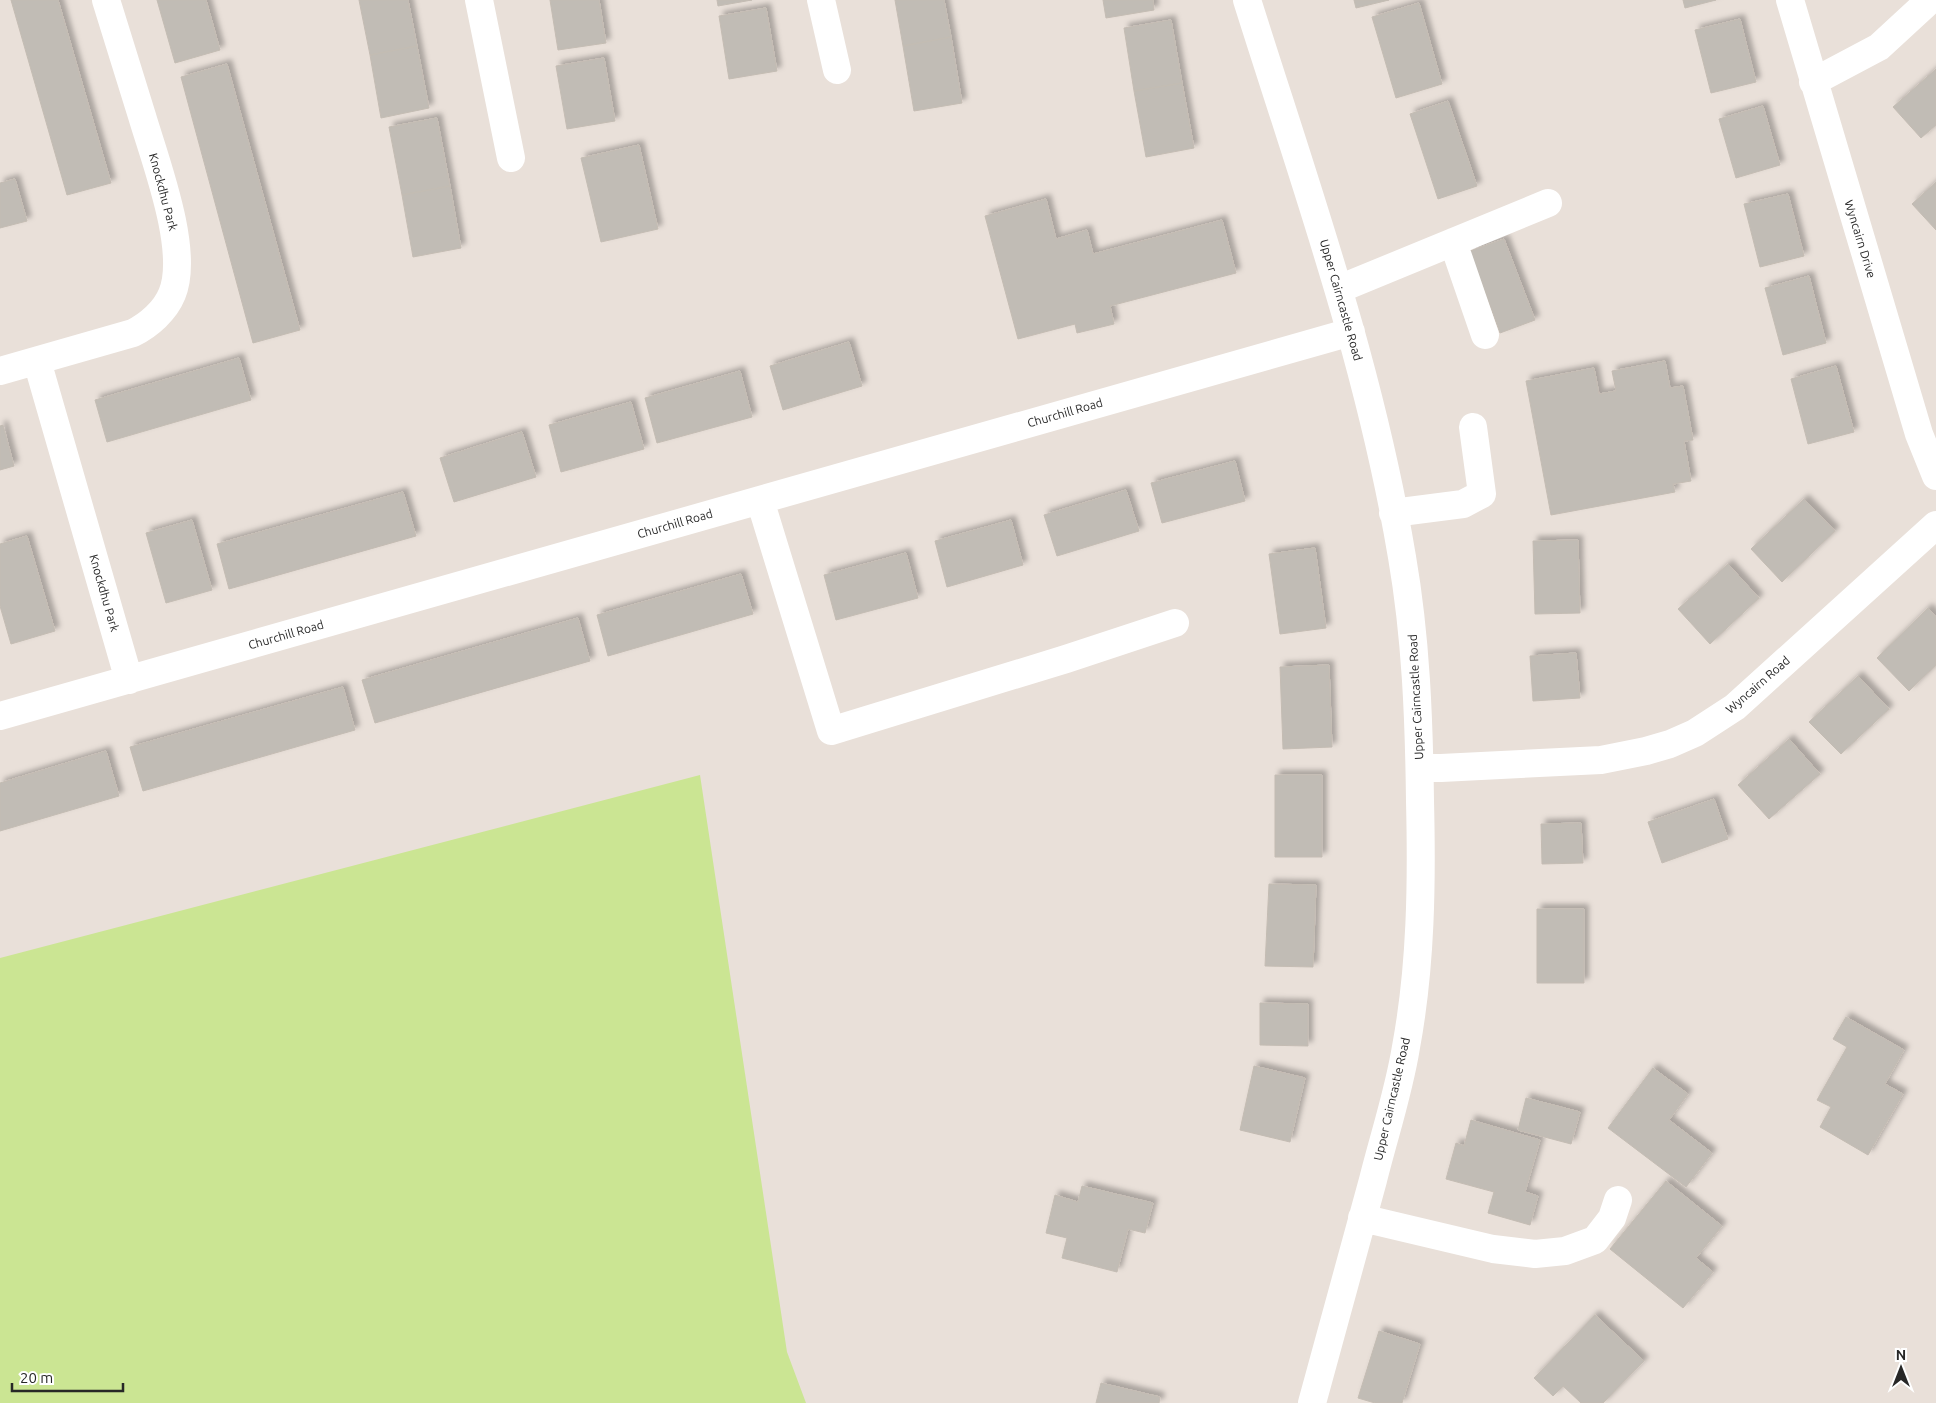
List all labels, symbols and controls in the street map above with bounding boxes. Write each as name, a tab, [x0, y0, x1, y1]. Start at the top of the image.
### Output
street label: Knockdhu Park	[147, 152, 180, 232]
street label: Wyncairn Drive	[1842, 198, 1879, 279]
street label: Upper Cairncastle Road	[1318, 238, 1365, 362]
street label: Churchill Road	[1026, 396, 1104, 429]
street label: Churchill Road	[636, 507, 714, 540]
street label: Knockdhu Park	[87, 553, 122, 633]
street label: Churchill Road	[247, 618, 325, 651]
street label: Upper Cairncastle Road	[1406, 634, 1425, 760]
street label: Wyncairn Road	[1723, 653, 1792, 716]
street label: Upper Cairncastle Road	[1371, 1036, 1412, 1162]
north arrow	[1876, 1343, 1926, 1393]
text: N	[1896, 1347, 1906, 1363]
scale bar	[12, 1360, 124, 1392]
text: 20 m	[20, 1369, 53, 1386]

